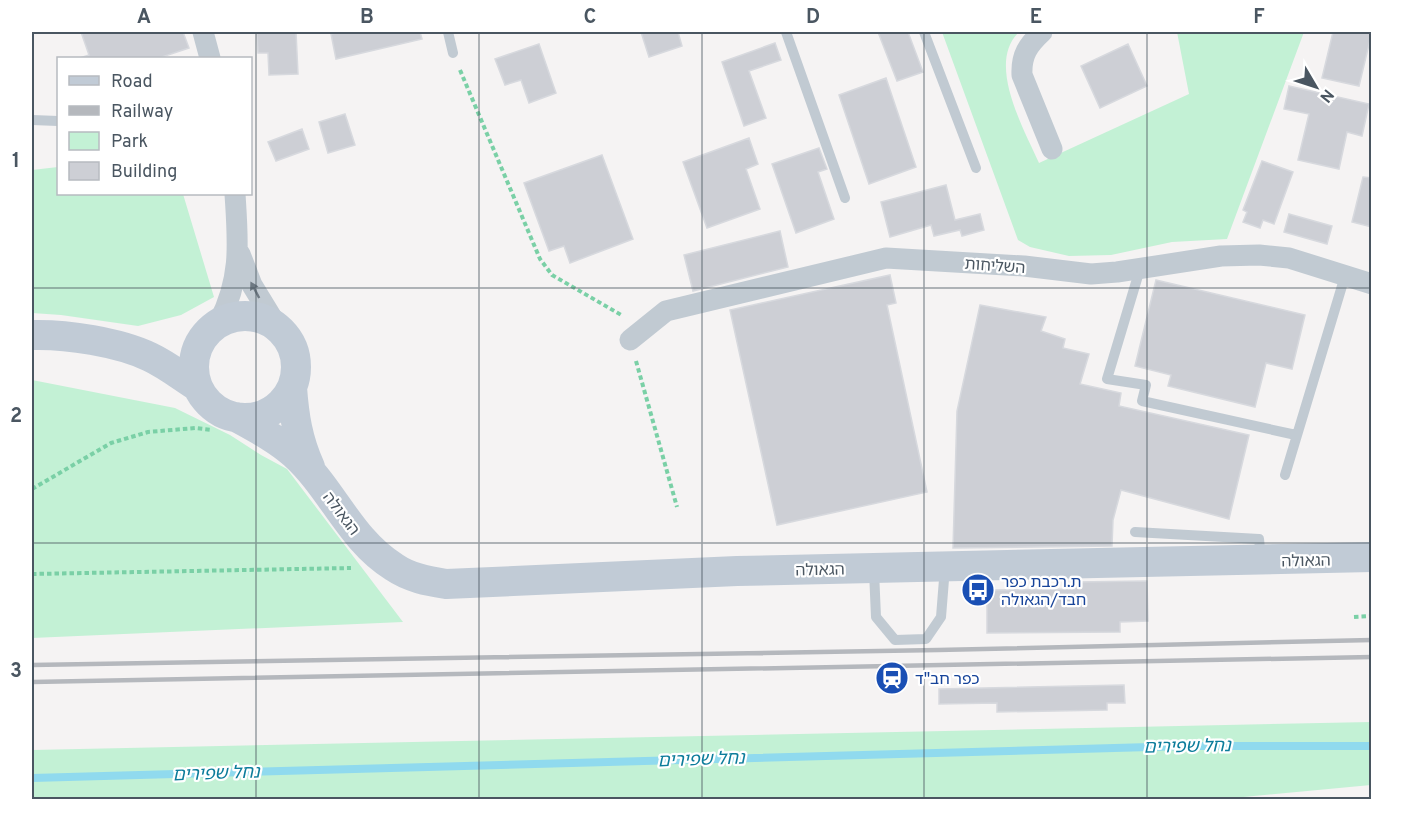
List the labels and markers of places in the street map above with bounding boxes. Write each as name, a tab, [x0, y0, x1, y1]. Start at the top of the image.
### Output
bus stop icon: ת.רכבת כפר חבד/הגאולה	[960, 572, 996, 608]
place label: ת.רכבת כפר חבד/הגאולה	[1001, 573, 1086, 611]
station icon: כפר חב"ד	[874, 660, 910, 696]
place label: כפר חב"ד	[915, 670, 979, 690]

